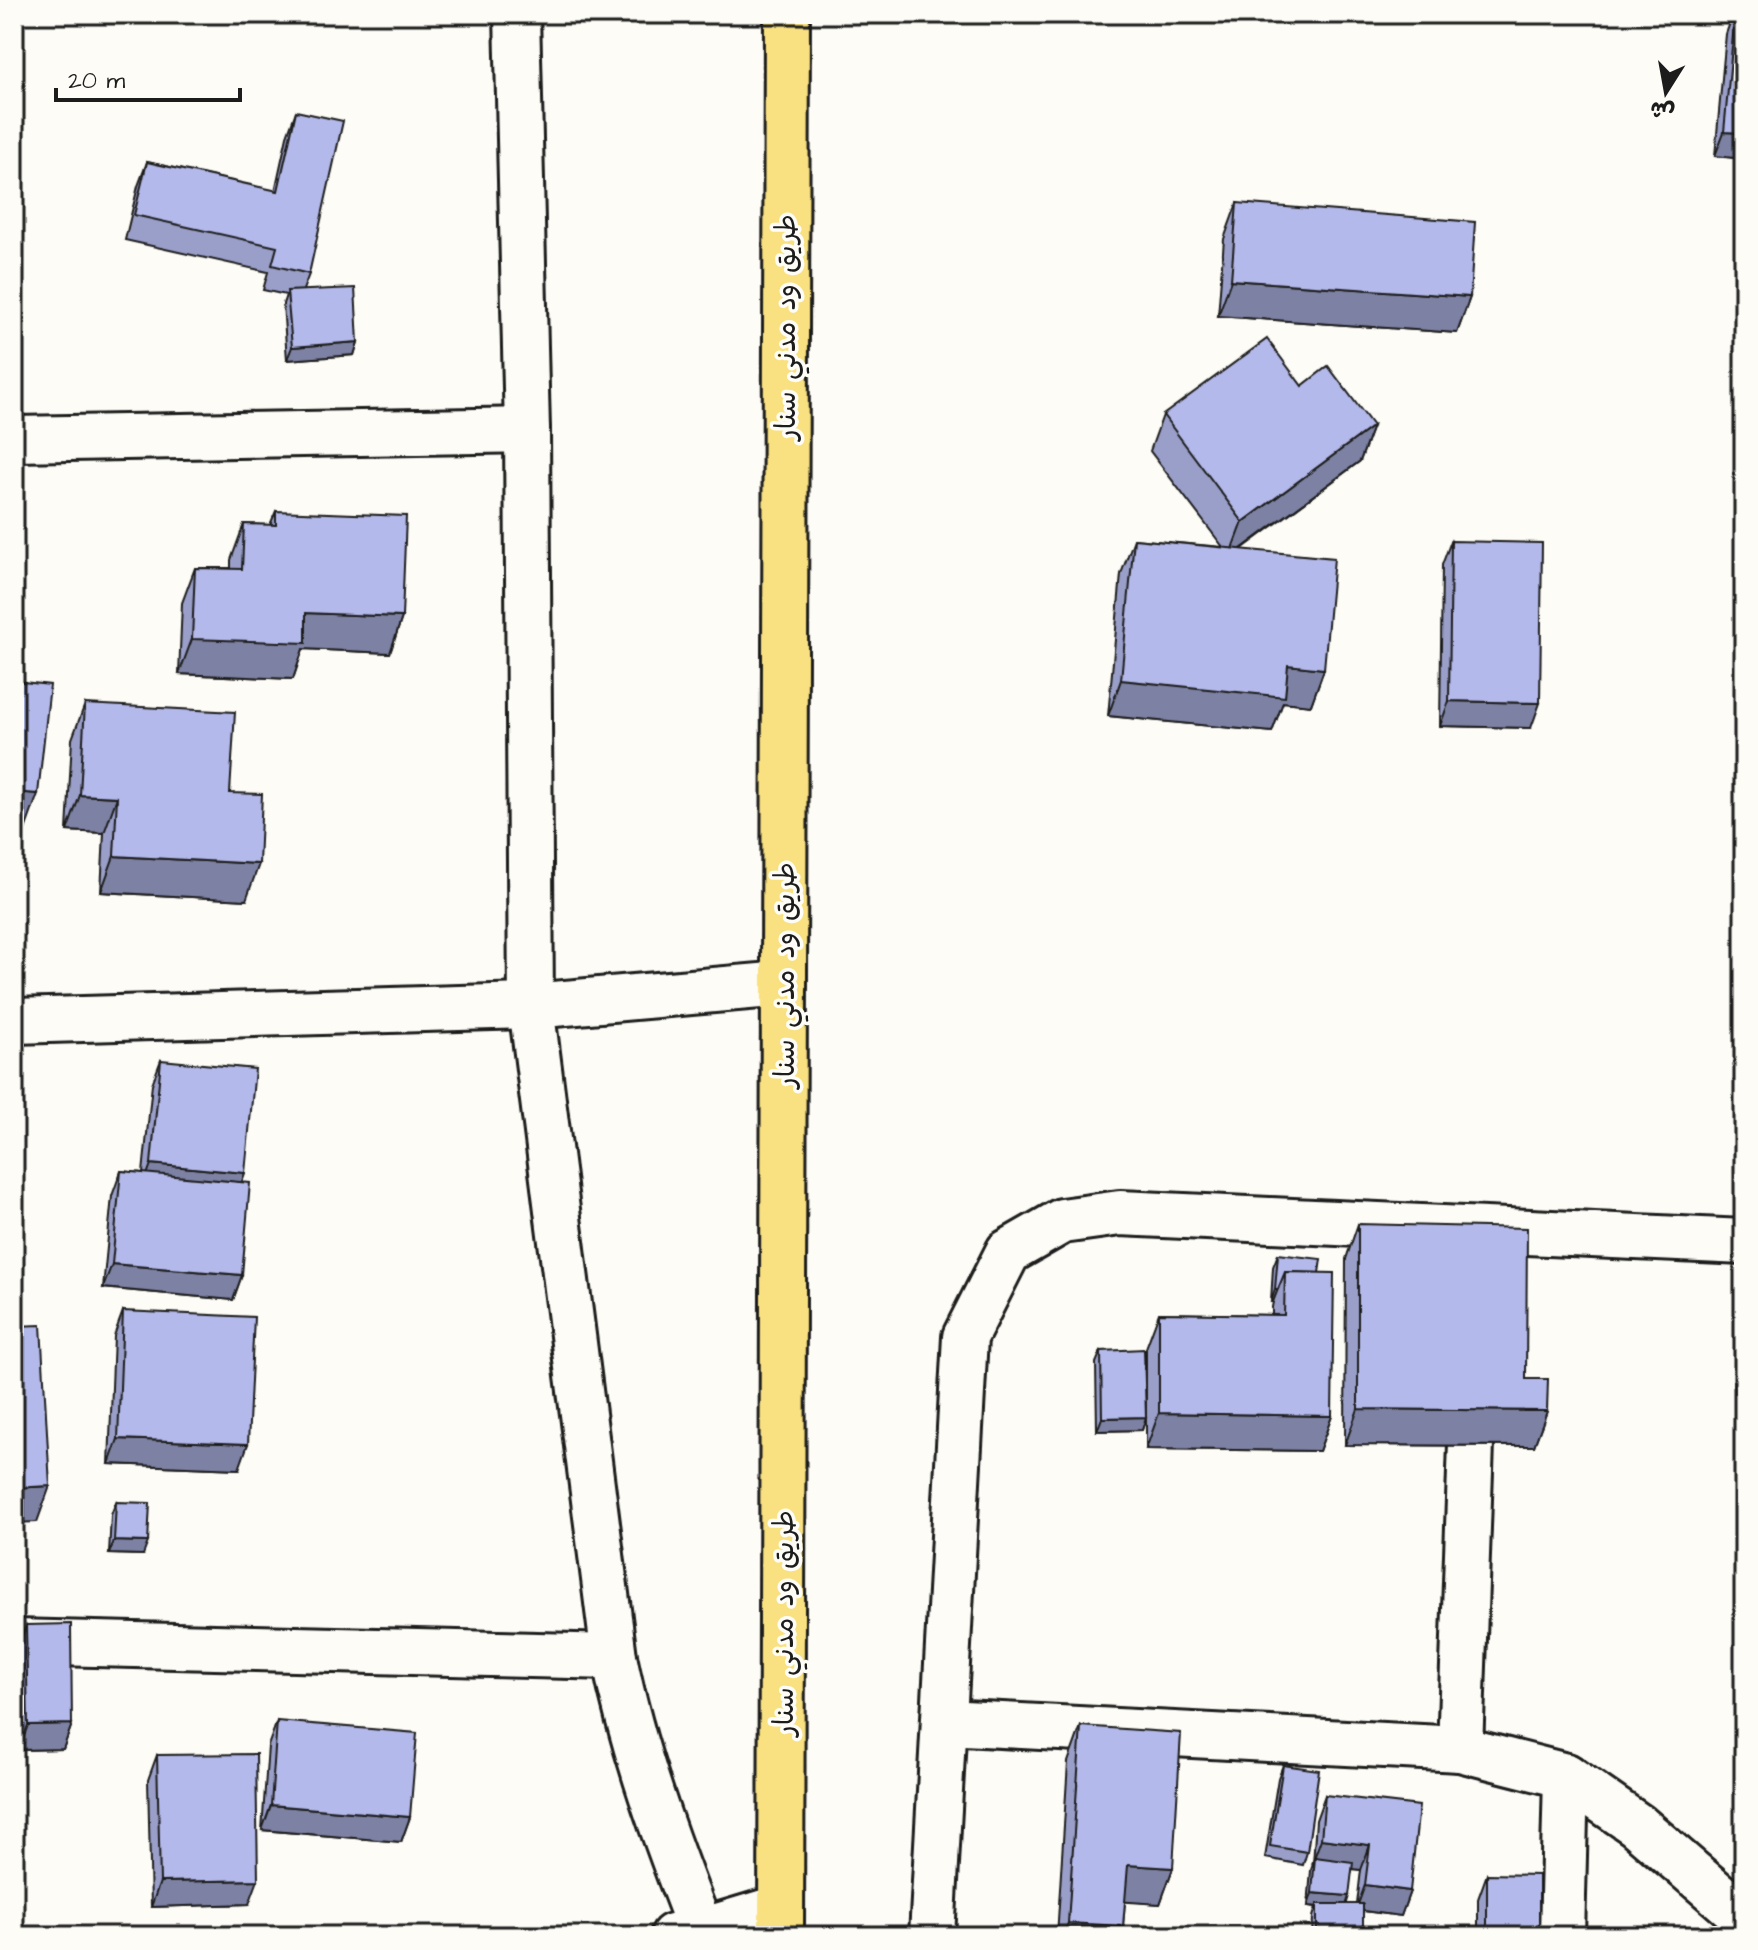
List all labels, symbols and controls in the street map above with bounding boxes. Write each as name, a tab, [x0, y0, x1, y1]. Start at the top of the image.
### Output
scale bar	[56, 52, 240, 102]
north arrow	[1626, 52, 1706, 132]
text: 20 m	[68, 64, 125, 98]
text: ش	[1648, 93, 1677, 128]
street label: طريق ود مدني سنار	[767, 214, 810, 442]
street label: طريق ود مدني سنار	[766, 862, 809, 1090]
street label: طريق ود مدني سنار	[765, 1510, 808, 1738]

